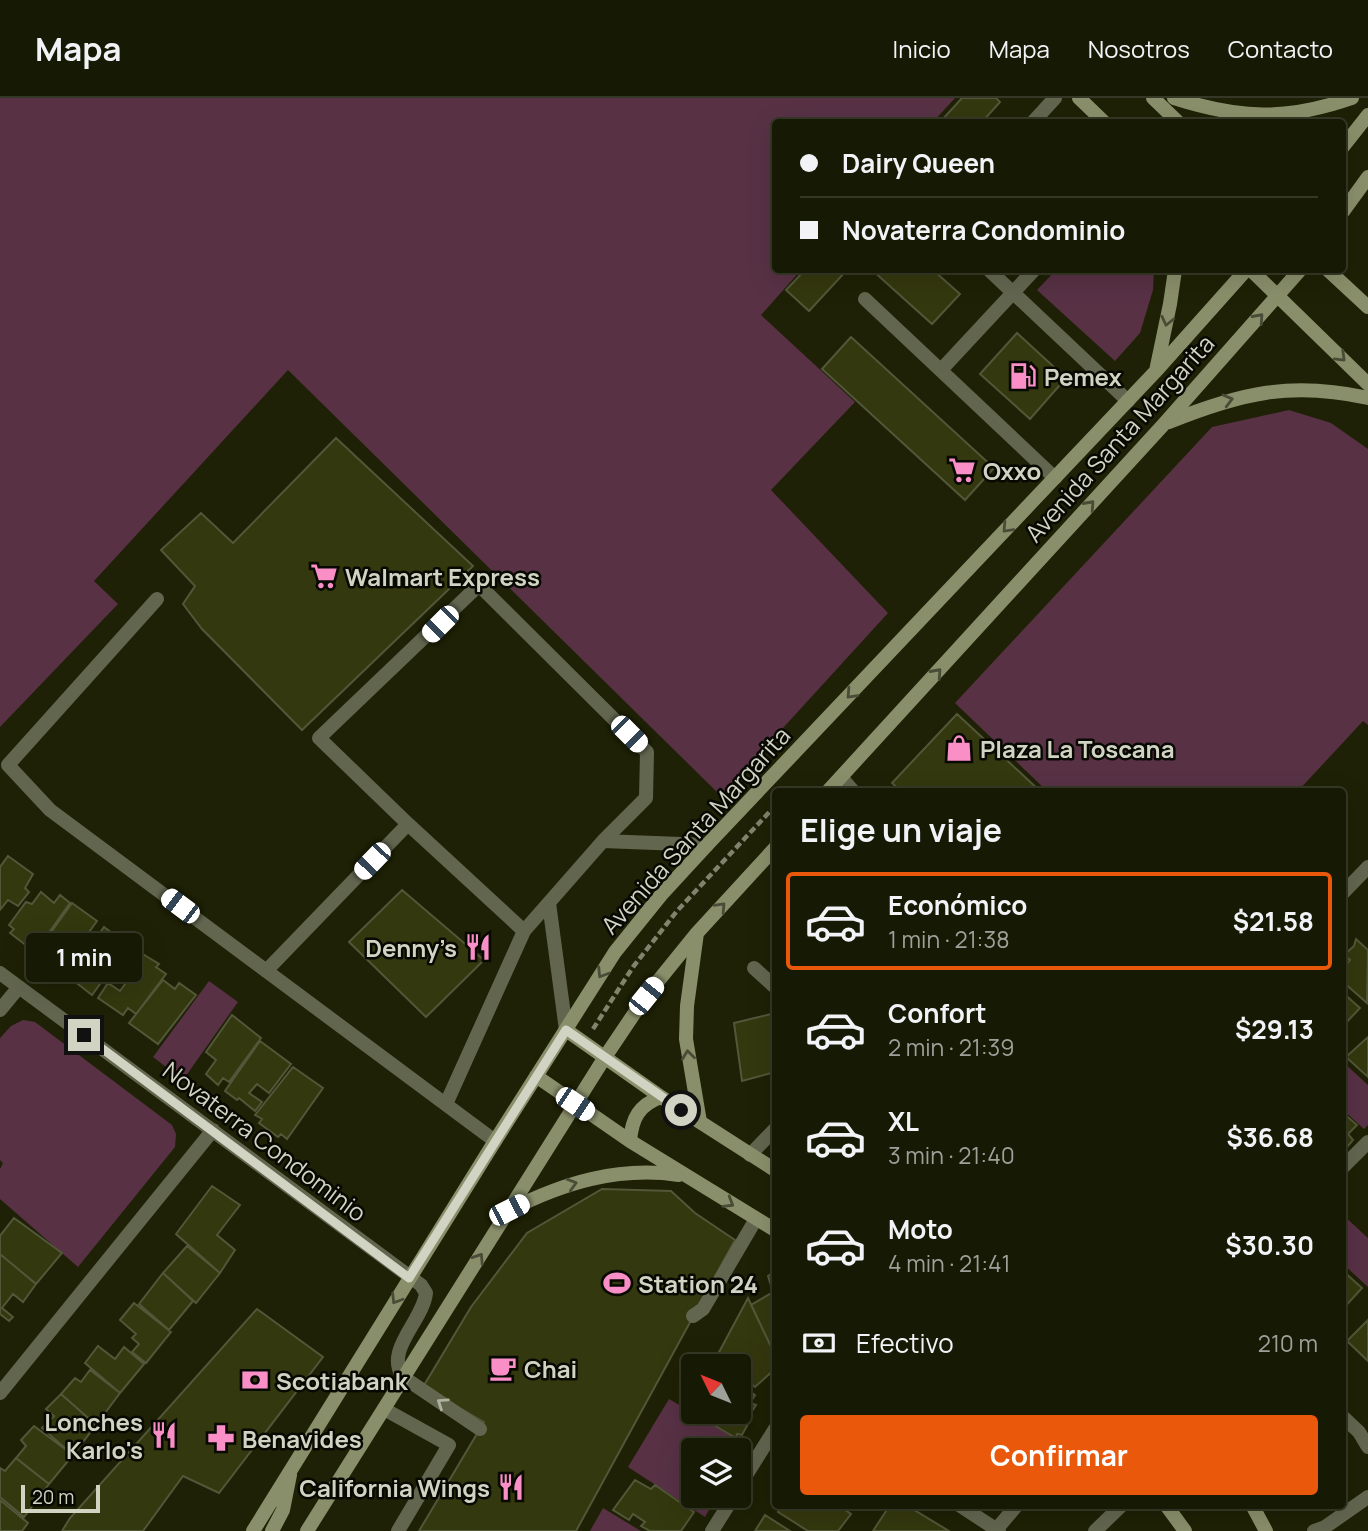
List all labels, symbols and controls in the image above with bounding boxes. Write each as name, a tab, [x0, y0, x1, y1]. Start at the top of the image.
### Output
text: Mapa	[35, 26, 122, 71]
text: Inicio	[893, 32, 951, 65]
text: Mapa	[989, 32, 1050, 65]
text: Nosotros	[1088, 32, 1190, 65]
text: Contacto	[1228, 32, 1333, 65]
text: Dairy Queen	[842, 145, 995, 181]
text: Novaterra Condominio	[842, 212, 1125, 248]
one-way arrow	[1251, 313, 1263, 326]
one-way arrow	[1160, 315, 1175, 327]
street label: Avenida Santa Margarita	[1017, 327, 1221, 549]
one-way arrow	[1332, 348, 1345, 361]
place label: Pemex	[1044, 360, 1123, 393]
fuel station icon: Pemex	[1008, 361, 1038, 391]
one-way arrow	[1222, 394, 1234, 408]
place label: Oxxo	[983, 454, 1041, 487]
supermarket icon: Oxxo	[947, 455, 977, 485]
one-way arrow	[1082, 500, 1094, 513]
one-way arrow	[1003, 520, 1016, 533]
place label: Walmart Express	[345, 560, 540, 593]
supermarket icon: Walmart Express	[309, 561, 339, 591]
car	[418, 602, 463, 646]
one-way arrow	[928, 668, 941, 681]
one-way arrow	[846, 685, 859, 698]
car	[607, 712, 652, 756]
street label: Avenida Santa Margarita	[593, 719, 797, 941]
place label: Plaza La Toscana	[980, 732, 1174, 765]
shop icon: Plaza La Toscana	[944, 733, 974, 763]
text: Elige un viaje	[800, 808, 1002, 852]
car	[350, 839, 395, 883]
car	[157, 885, 204, 927]
text: Económico	[888, 887, 1027, 923]
icon: car	[804, 890, 867, 953]
one-way arrow	[713, 902, 725, 915]
text: $21.58	[1233, 903, 1314, 939]
text: 1 min · 21:38	[888, 923, 1010, 955]
place label: Denny’s	[365, 931, 457, 964]
restaurant icon: Denny’s	[463, 932, 493, 962]
callout: 1 min	[26, 934, 142, 982]
text: 1 min	[56, 941, 112, 973]
one-way arrow	[598, 965, 611, 978]
car	[625, 973, 668, 1019]
text: Confort	[888, 995, 987, 1031]
icon: car	[804, 998, 867, 1061]
text: $29.13	[1235, 1011, 1314, 1047]
route end	[68, 1019, 100, 1051]
text: 2 min · 21:39	[888, 1031, 1015, 1063]
one-way arrow	[680, 1049, 695, 1061]
street label: Novaterra Condominio	[156, 1053, 374, 1229]
car	[552, 1084, 599, 1124]
route start	[665, 1094, 697, 1126]
text: XL	[888, 1103, 919, 1139]
icon: car	[804, 1106, 867, 1169]
text: $36.68	[1226, 1119, 1314, 1155]
text: 3 min · 21:40	[888, 1139, 1015, 1171]
one-way arrow	[565, 1178, 577, 1193]
car	[486, 1191, 533, 1229]
one-way arrow	[722, 1194, 735, 1207]
text: Moto	[888, 1211, 953, 1247]
icon: car	[804, 1214, 867, 1277]
text: $30.30	[1225, 1227, 1314, 1263]
text: 4 min · 21:41	[888, 1247, 1011, 1279]
one-way arrow	[470, 1253, 483, 1266]
place label: Station 24	[638, 1267, 758, 1300]
sports icon: Station 24	[602, 1268, 632, 1298]
one-way arrow	[391, 1292, 404, 1305]
icon: cash	[800, 1324, 838, 1362]
text: Efectivo	[856, 1325, 954, 1361]
text: 210 m	[1258, 1327, 1318, 1359]
place label: Chai	[524, 1352, 577, 1385]
cafe icon: Chai	[488, 1353, 518, 1383]
north arrow	[681, 1354, 751, 1424]
map controls	[681, 1354, 751, 1508]
place label: Scotiabank	[276, 1364, 409, 1397]
bank icon: Scotiabank	[240, 1365, 270, 1395]
one-way arrow	[436, 1398, 449, 1411]
place label: Lonches Karlo's	[44, 1405, 143, 1466]
button: Confirmar	[800, 1415, 1318, 1495]
restaurant icon: Lonches Karlo's	[149, 1420, 179, 1450]
place label: Benavides	[242, 1422, 362, 1455]
pharmacy icon: Benavides	[206, 1423, 236, 1453]
button: layers	[681, 1438, 751, 1508]
place label: California Wings	[299, 1471, 490, 1504]
restaurant icon: California Wings	[496, 1472, 526, 1502]
scale bar	[21, 1482, 100, 1514]
text: 20 m	[32, 1484, 74, 1510]

